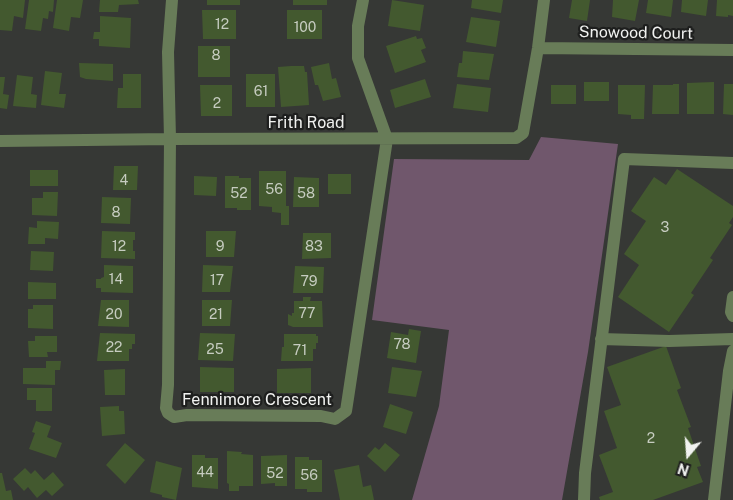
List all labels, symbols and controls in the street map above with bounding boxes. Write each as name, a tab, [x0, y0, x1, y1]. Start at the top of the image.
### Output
house number: 12	[215, 17, 229, 33]
house number: 100	[294, 20, 316, 36]
street label: Snowood Court	[579, 22, 693, 44]
house number: 8	[211, 48, 221, 64]
house number: 61	[254, 84, 268, 100]
house number: 2	[213, 96, 221, 112]
street label: Frith Road	[268, 113, 344, 133]
house number: 4	[120, 173, 128, 189]
house number: 56	[265, 182, 283, 198]
house number: 52	[230, 186, 248, 202]
house number: 58	[297, 186, 315, 202]
house number: 8	[111, 205, 121, 221]
house number: 3	[661, 220, 669, 236]
house number: 12	[112, 239, 126, 255]
house number: 9	[216, 239, 224, 255]
house number: 83	[305, 239, 323, 255]
house number: 14	[109, 272, 123, 288]
house number: 17	[210, 273, 224, 289]
house number: 79	[301, 274, 317, 290]
house number: 77	[299, 306, 315, 322]
house number: 20	[106, 307, 122, 323]
house number: 21	[209, 307, 223, 323]
house number: 78	[393, 337, 411, 353]
house number: 22	[106, 340, 122, 356]
house number: 25	[206, 342, 224, 358]
house number: 71	[293, 343, 307, 359]
street label: Fennimore Crescent	[182, 390, 332, 410]
north arrow	[663, 430, 713, 480]
house number: 2	[647, 431, 655, 447]
text: N	[676, 460, 691, 479]
house number: 44	[196, 465, 214, 481]
house number: 52	[266, 466, 284, 482]
house number: 56	[300, 468, 318, 484]

